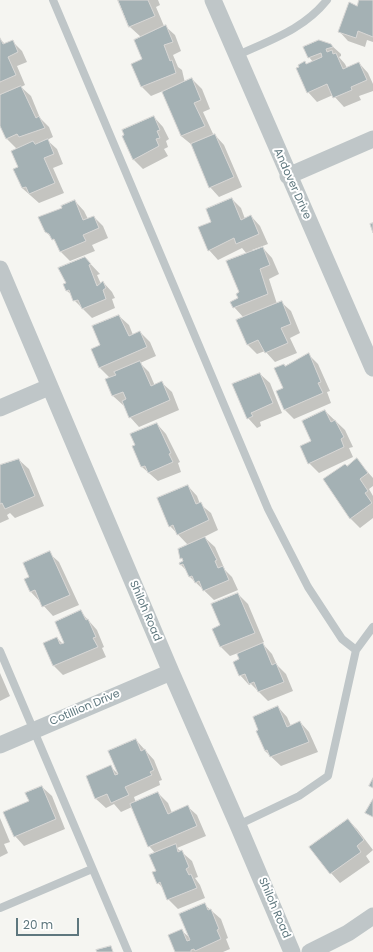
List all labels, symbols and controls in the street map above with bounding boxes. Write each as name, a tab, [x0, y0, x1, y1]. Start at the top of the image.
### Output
street label: Andover Drive	[270, 146, 314, 222]
street label: Shiloh Road	[126, 579, 164, 643]
street label: Cotillion Drive	[48, 687, 122, 729]
street label: Shiloh Road	[255, 876, 293, 940]
scale bar	[18, 910, 81, 936]
text: 20 m	[23, 916, 53, 933]

